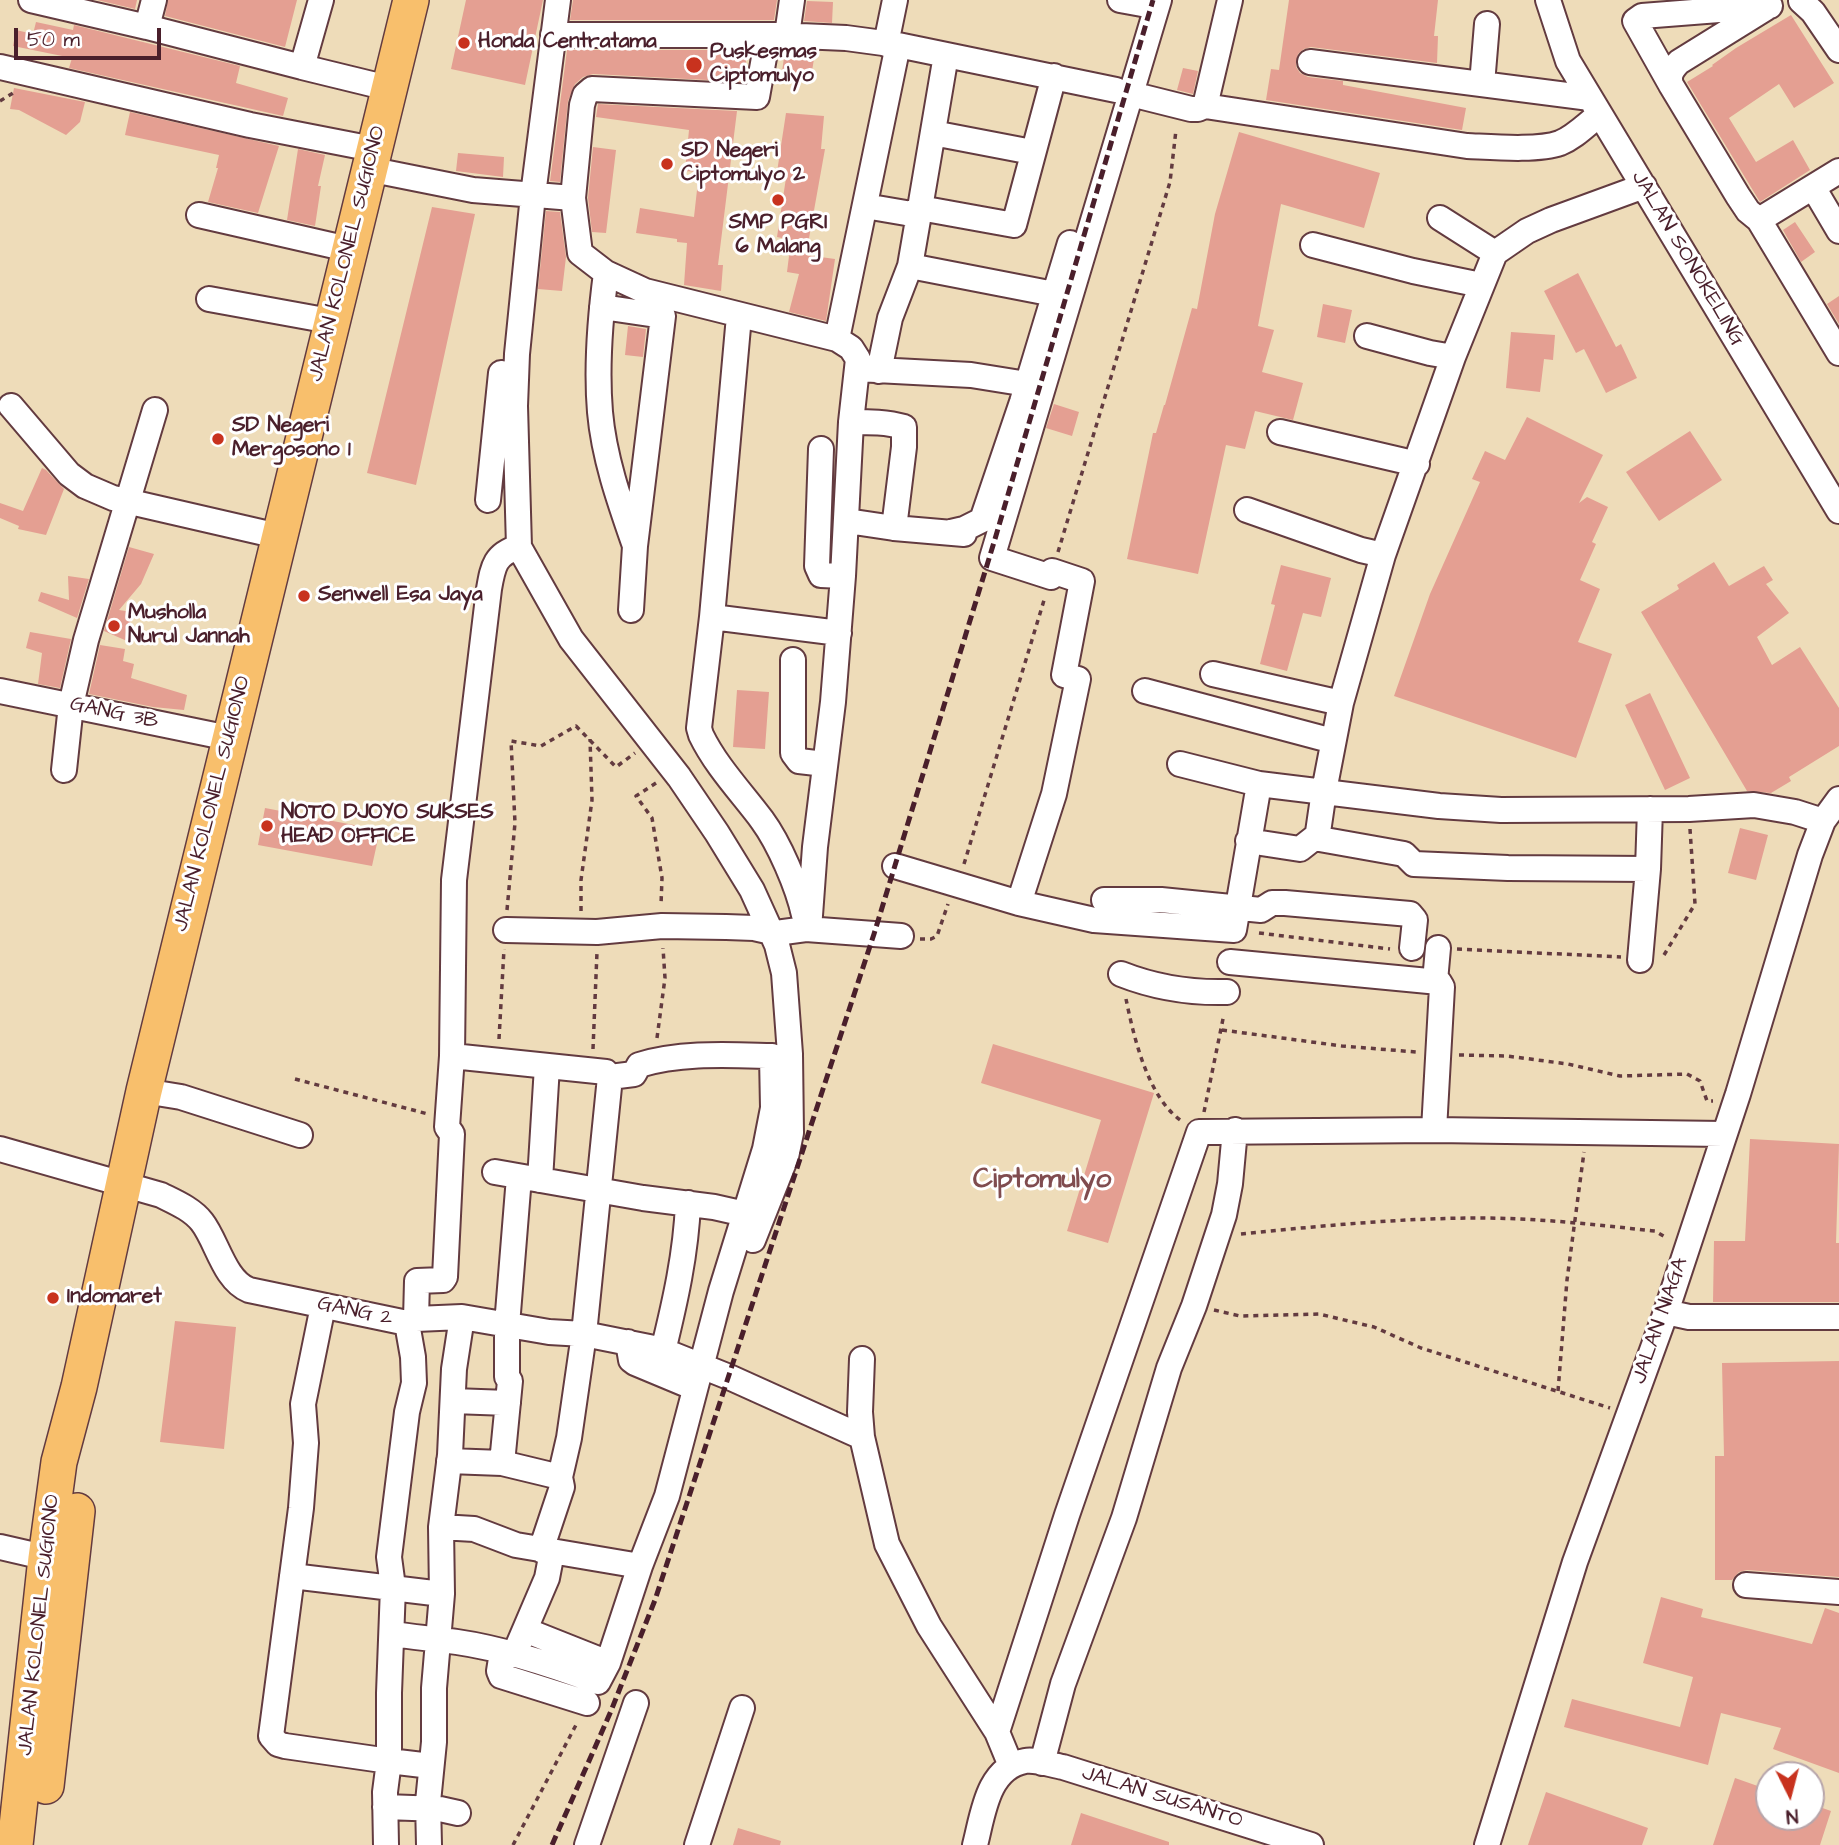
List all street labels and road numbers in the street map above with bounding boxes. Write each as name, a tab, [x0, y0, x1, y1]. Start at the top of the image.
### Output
street label: JALAN KOLONEL SUGIONO	[304, 124, 392, 384]
street label: JALAN SONOKELING	[1625, 167, 1749, 351]
street label: JALAN KOLONEL SUGIONO	[169, 674, 257, 934]
street label: GANG 3B	[67, 692, 161, 736]
street label: JALAN NIAGA	[1628, 1255, 1694, 1387]
street label: GANG 2	[315, 1292, 395, 1332]
street label: JALAN KOLONEL SUGIONO	[14, 1493, 66, 1757]
street label: JALAN SUSANTO	[1079, 1762, 1245, 1834]

